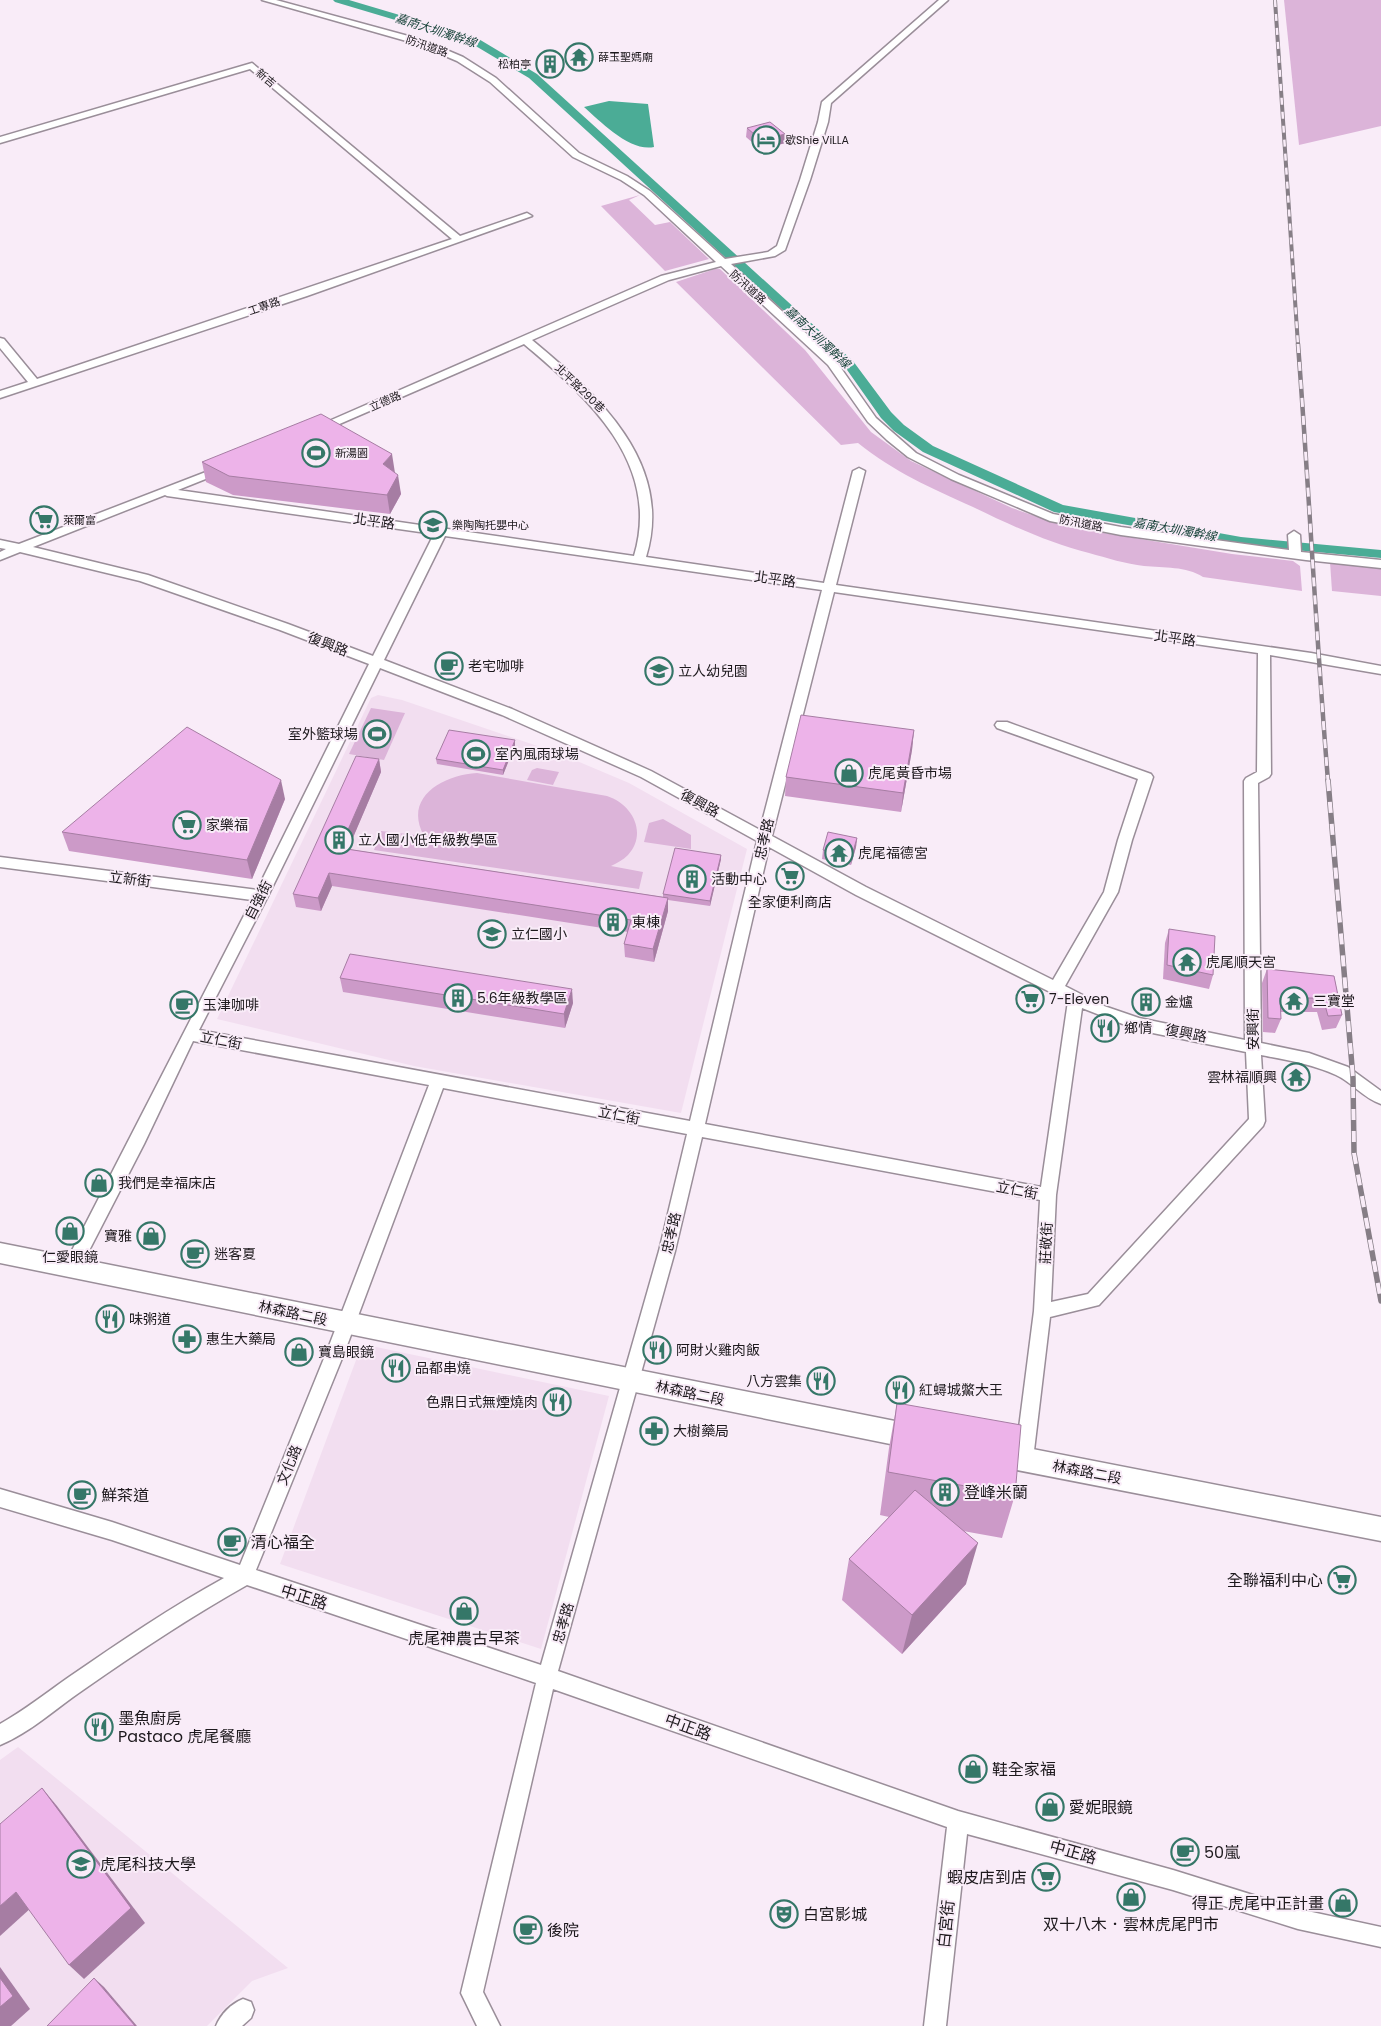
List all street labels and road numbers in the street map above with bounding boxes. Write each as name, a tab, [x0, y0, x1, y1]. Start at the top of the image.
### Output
street label: 防汛道路	[404, 31, 450, 61]
street label: 新吉	[252, 65, 280, 91]
street label: 防汛道路	[726, 266, 770, 308]
street label: 工專路	[246, 293, 282, 319]
street label: 北平路290巷	[551, 360, 609, 416]
street label: 立德路	[367, 387, 403, 415]
street label: 北平路	[352, 508, 396, 534]
street label: 防汛道路	[1058, 511, 1104, 535]
street label: 北平路	[753, 566, 797, 592]
street label: 北平路	[1153, 625, 1197, 651]
street label: 復興路	[305, 627, 351, 661]
street label: 復興路	[677, 784, 723, 822]
street label: 忠孝路	[750, 816, 778, 862]
street label: 立新街	[108, 867, 152, 891]
street label: 自強街	[240, 877, 276, 923]
street label: 安興街	[1243, 1008, 1263, 1050]
street label: 復興路	[1163, 1019, 1209, 1047]
street label: 立仁街	[198, 1026, 244, 1054]
street label: 立仁街	[596, 1101, 642, 1129]
street label: 立仁街	[994, 1176, 1040, 1204]
street label: 忠孝路	[657, 1210, 685, 1256]
street label: 莊敬街	[1035, 1222, 1057, 1264]
street label: 林森路二段	[257, 1296, 329, 1330]
street label: 林森路二段	[654, 1376, 726, 1410]
street label: 文化路	[272, 1442, 306, 1488]
street label: 林森路二段	[1051, 1456, 1123, 1488]
street label: 中正路	[278, 1579, 330, 1615]
street label: 忠孝路	[548, 1600, 578, 1646]
street label: 中正路	[662, 1708, 714, 1746]
street label: 中正路	[1047, 1834, 1099, 1870]
street label: 白宮街	[932, 1899, 960, 1949]

